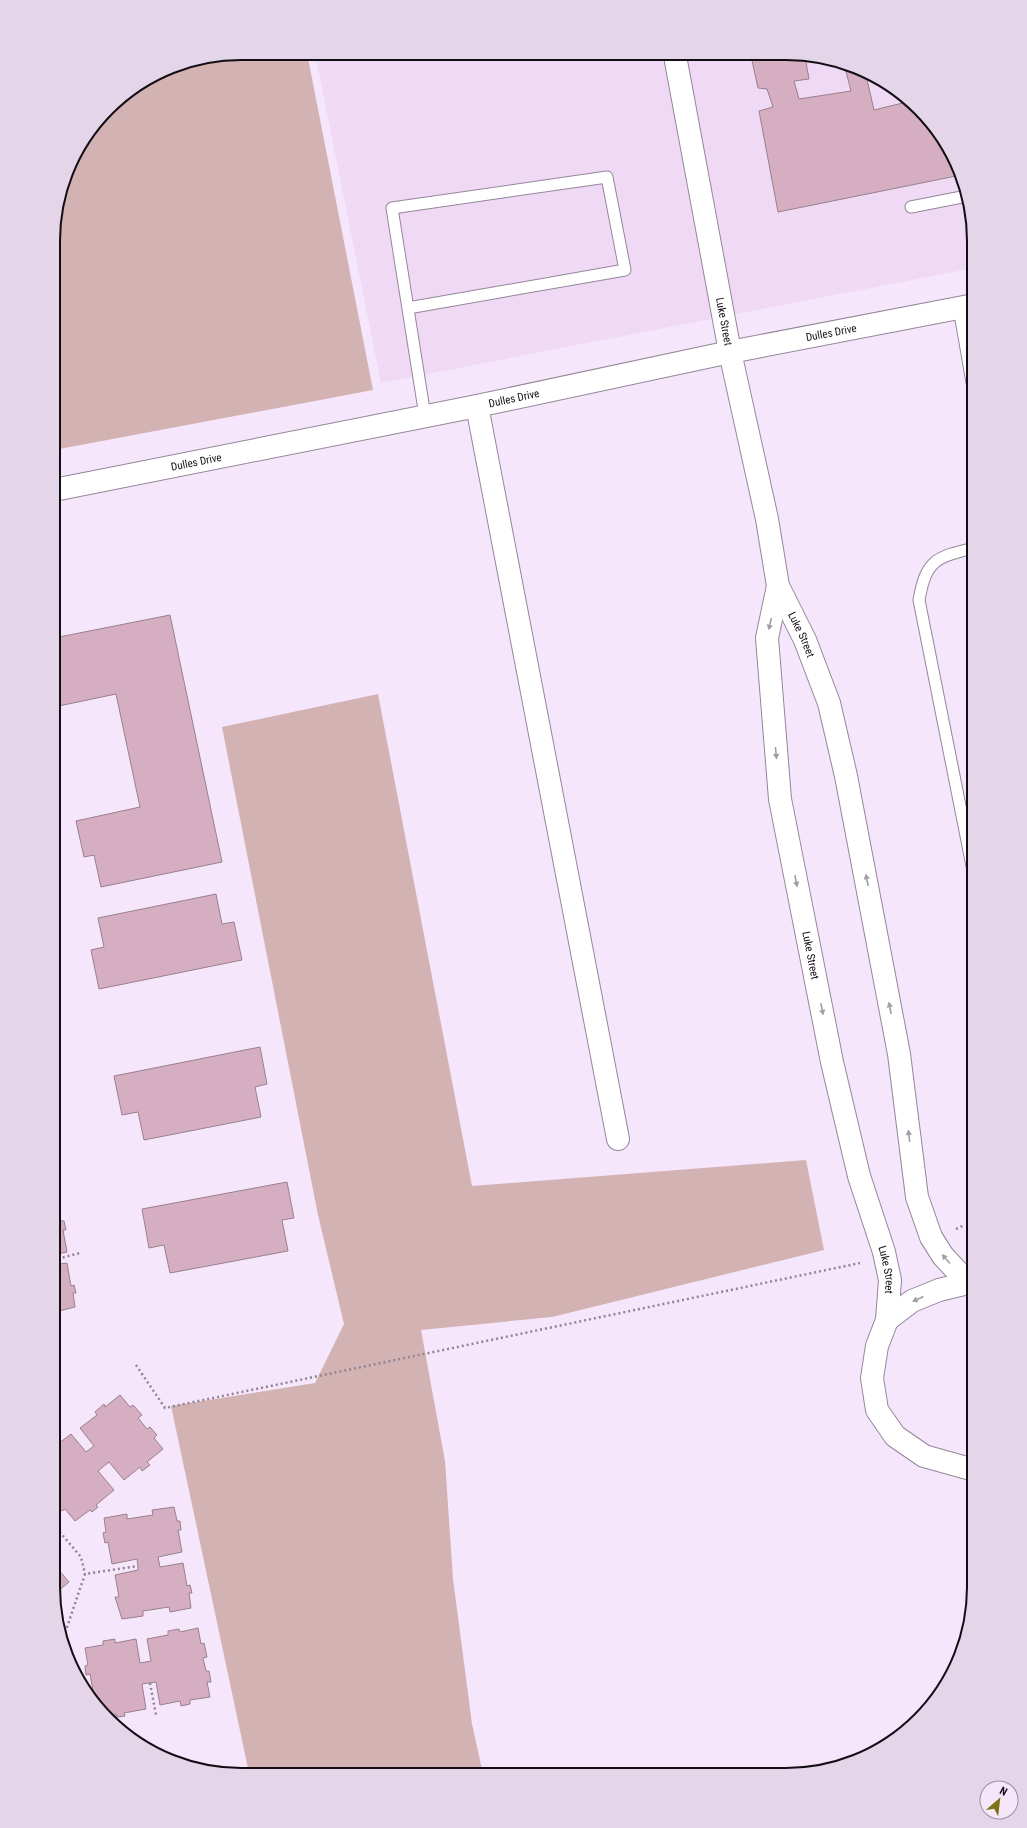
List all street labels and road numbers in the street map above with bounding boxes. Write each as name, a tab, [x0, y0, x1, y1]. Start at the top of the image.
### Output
street label: Luke Street	[713, 296, 735, 347]
street label: Dulles Drive	[805, 322, 858, 344]
street label: Dulles Drive	[488, 387, 540, 410]
street label: Dulles Drive	[170, 451, 223, 474]
street label: Luke Street	[785, 610, 817, 659]
street label: Luke Street	[799, 930, 822, 981]
street label: Luke Street	[875, 1244, 896, 1294]

